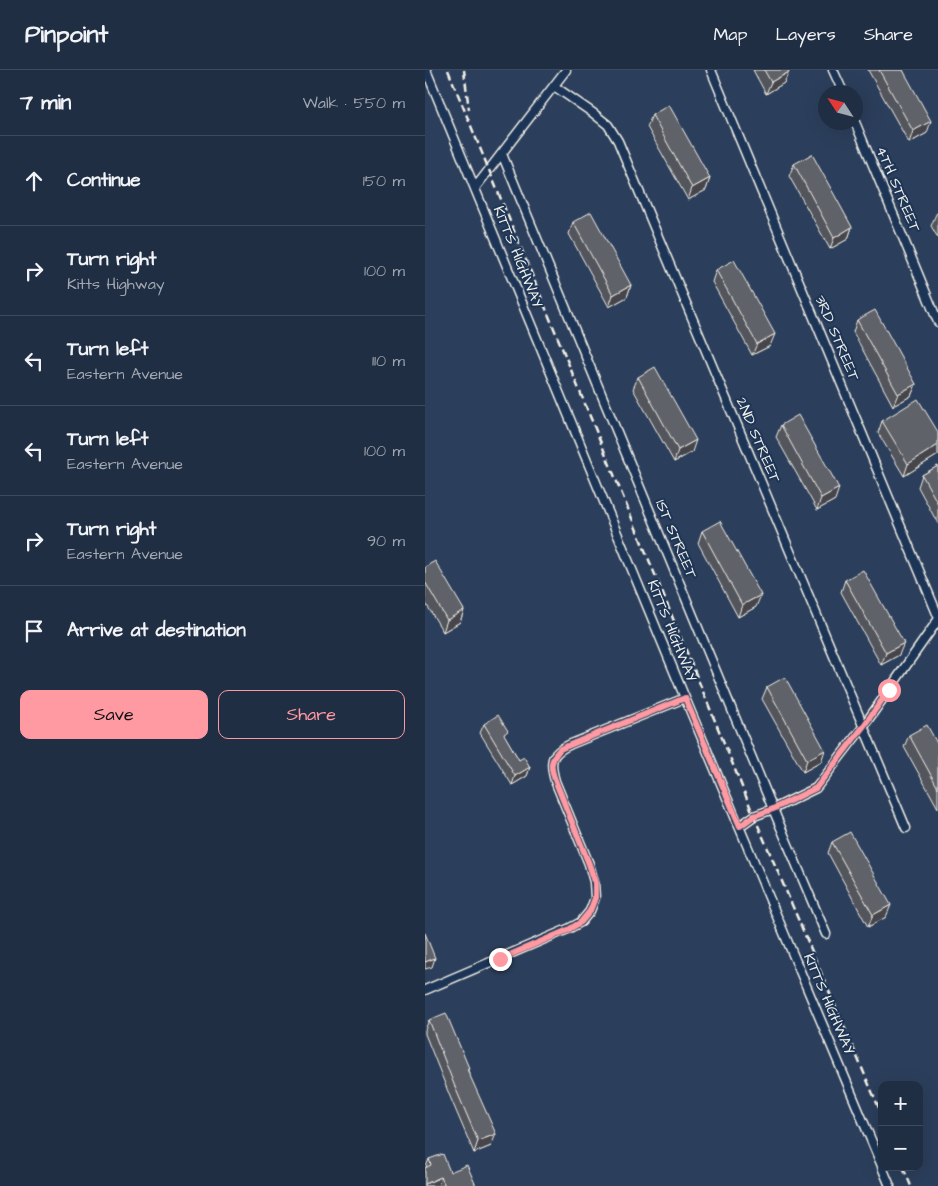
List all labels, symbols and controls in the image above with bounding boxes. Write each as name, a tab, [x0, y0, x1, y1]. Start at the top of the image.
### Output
text: Pinpoint	[25, 18, 108, 52]
text: Map	[713, 22, 747, 47]
text: Layers	[775, 22, 836, 47]
text: Share	[864, 22, 913, 47]
north arrow	[818, 85, 863, 130]
text: 7 min	[20, 88, 71, 117]
text: Walk · 550 m	[303, 92, 405, 114]
street label: 4TH STREET	[870, 143, 926, 236]
icon: ahead	[20, 167, 48, 195]
text: Continue	[67, 167, 141, 194]
text: 150 m	[363, 170, 405, 192]
street label: KITTS HIGHWAY	[488, 203, 548, 311]
text: Turn right	[67, 246, 156, 273]
icon: right	[20, 257, 48, 285]
text: 100 m	[364, 260, 405, 282]
text: Kitts Highway	[67, 273, 165, 295]
street label: 3RD STREET	[810, 292, 865, 385]
text: Turn left	[67, 336, 148, 363]
icon: left	[20, 347, 48, 375]
text: 110 m	[372, 350, 405, 372]
text: Eastern Avenue	[67, 363, 183, 385]
street label: 2ND STREET	[731, 394, 786, 486]
text: Turn left	[67, 426, 148, 453]
icon: left	[20, 437, 48, 465]
text: 100 m	[364, 440, 405, 462]
text: Eastern Avenue	[67, 453, 183, 475]
street label: 1ST STREET	[650, 496, 702, 582]
text: Turn right	[67, 516, 156, 543]
icon: right	[20, 527, 48, 555]
text: 90 m	[367, 530, 405, 552]
text: Eastern Avenue	[67, 543, 183, 565]
street label: KITTS HIGHWAY	[642, 577, 702, 685]
icon: arrive	[20, 617, 48, 645]
text: Arrive at destination	[67, 617, 246, 644]
route start	[878, 679, 901, 702]
button: Save	[20, 690, 208, 739]
button: Share	[218, 690, 405, 739]
route end	[489, 948, 512, 971]
street label: KITTS HIGHWAY	[798, 950, 860, 1058]
map controls	[878, 1081, 923, 1171]
button: +	[878, 1081, 923, 1126]
button: −	[878, 1126, 923, 1171]

